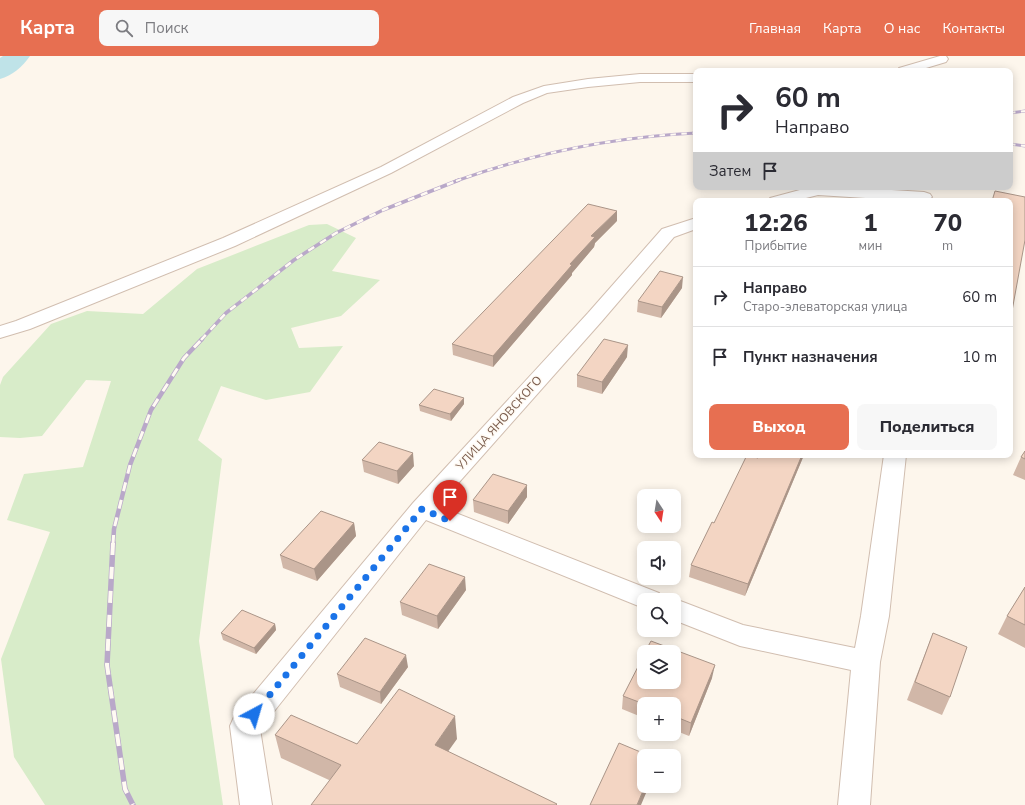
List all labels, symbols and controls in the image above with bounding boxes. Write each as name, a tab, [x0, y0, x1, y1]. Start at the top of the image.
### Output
search box	[99, 10, 379, 46]
text: Карта	[20, 15, 75, 41]
icon: search	[113, 17, 135, 39]
text: Поиск	[145, 18, 188, 38]
text: Главная	[749, 19, 801, 38]
text: Карта	[823, 19, 862, 38]
text: О нас	[884, 19, 920, 38]
text: Контакты	[942, 19, 1005, 38]
text: 60 m	[775, 79, 841, 117]
icon: right	[709, 84, 761, 136]
text: Направо	[775, 115, 849, 139]
icon: arrive	[759, 160, 781, 182]
text: Затем	[709, 161, 751, 181]
text: 12:26	[744, 207, 808, 239]
text: 1	[863, 207, 878, 239]
text: 70	[933, 207, 962, 239]
text: Прибытие	[745, 237, 807, 255]
text: мин	[859, 237, 882, 255]
text: m	[942, 237, 953, 255]
text: Направо	[743, 278, 807, 298]
icon: right	[709, 286, 731, 308]
text: 60 m	[962, 287, 997, 307]
text: Старо-элеваторская улица	[743, 298, 908, 316]
icon: arrive	[709, 346, 731, 368]
text: Пункт назначения	[743, 347, 878, 367]
text: 10 m	[962, 347, 997, 367]
street label: УЛИЦА ЯНОВСКОГО	[452, 372, 546, 474]
button: Выход	[709, 404, 849, 450]
button: Поделиться	[857, 404, 997, 450]
pin	[433, 480, 467, 521]
icon: arrive	[439, 486, 461, 508]
north arrow	[637, 489, 681, 533]
map controls	[637, 489, 681, 793]
button: sound	[637, 541, 681, 585]
button: search	[637, 593, 681, 637]
button: layers	[637, 645, 681, 689]
position arrow	[233, 693, 275, 735]
button: +	[637, 697, 681, 741]
button: −	[637, 749, 681, 793]

